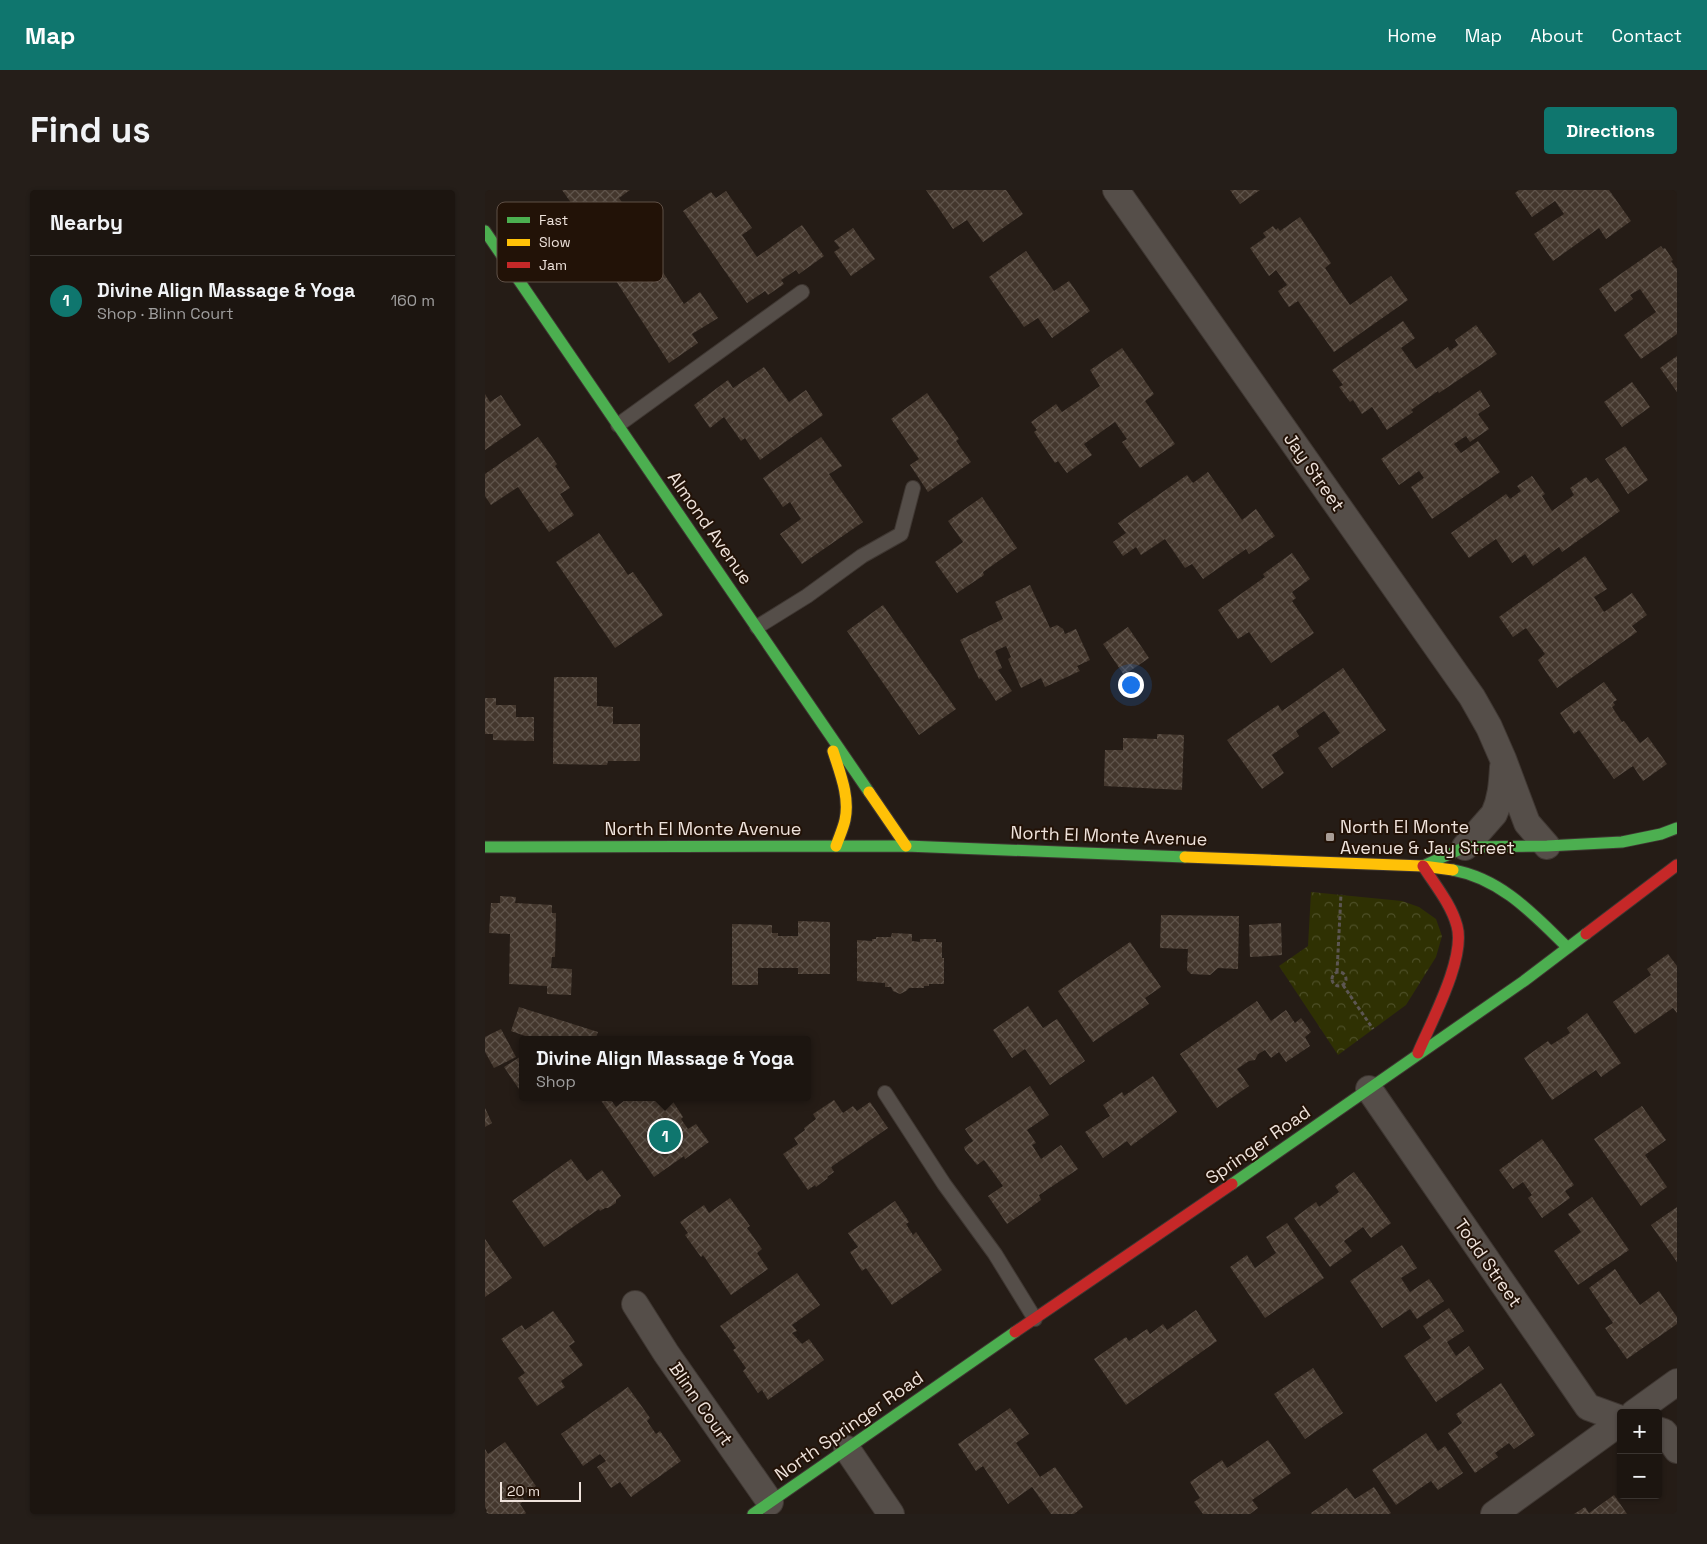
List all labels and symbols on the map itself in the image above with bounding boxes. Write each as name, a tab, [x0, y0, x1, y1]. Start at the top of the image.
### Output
legend	[497, 202, 663, 282]
text: Fast	[539, 211, 568, 229]
text: Slow	[539, 233, 571, 251]
text: Jam	[539, 256, 567, 274]
street label: Jay Street	[1279, 428, 1350, 516]
street label: Almond Avenue	[663, 467, 758, 589]
your location	[1118, 672, 1144, 698]
place label: North El Monte Avenue & Jay Street	[1340, 815, 1515, 859]
street label: North El Monte Avenue	[604, 817, 802, 840]
street label: North El Monte Avenue	[1010, 821, 1208, 850]
marker: North El Monte Avenue & Jay Street	[1324, 831, 1336, 843]
street label: Springer Road	[1201, 1100, 1315, 1189]
pin: 1	[649, 1117, 681, 1155]
street label: Todd Street	[1450, 1214, 1527, 1311]
street label: Blinn Court	[664, 1358, 738, 1450]
street label: North Springer Road	[770, 1366, 928, 1486]
scale bar	[500, 1479, 581, 1502]

